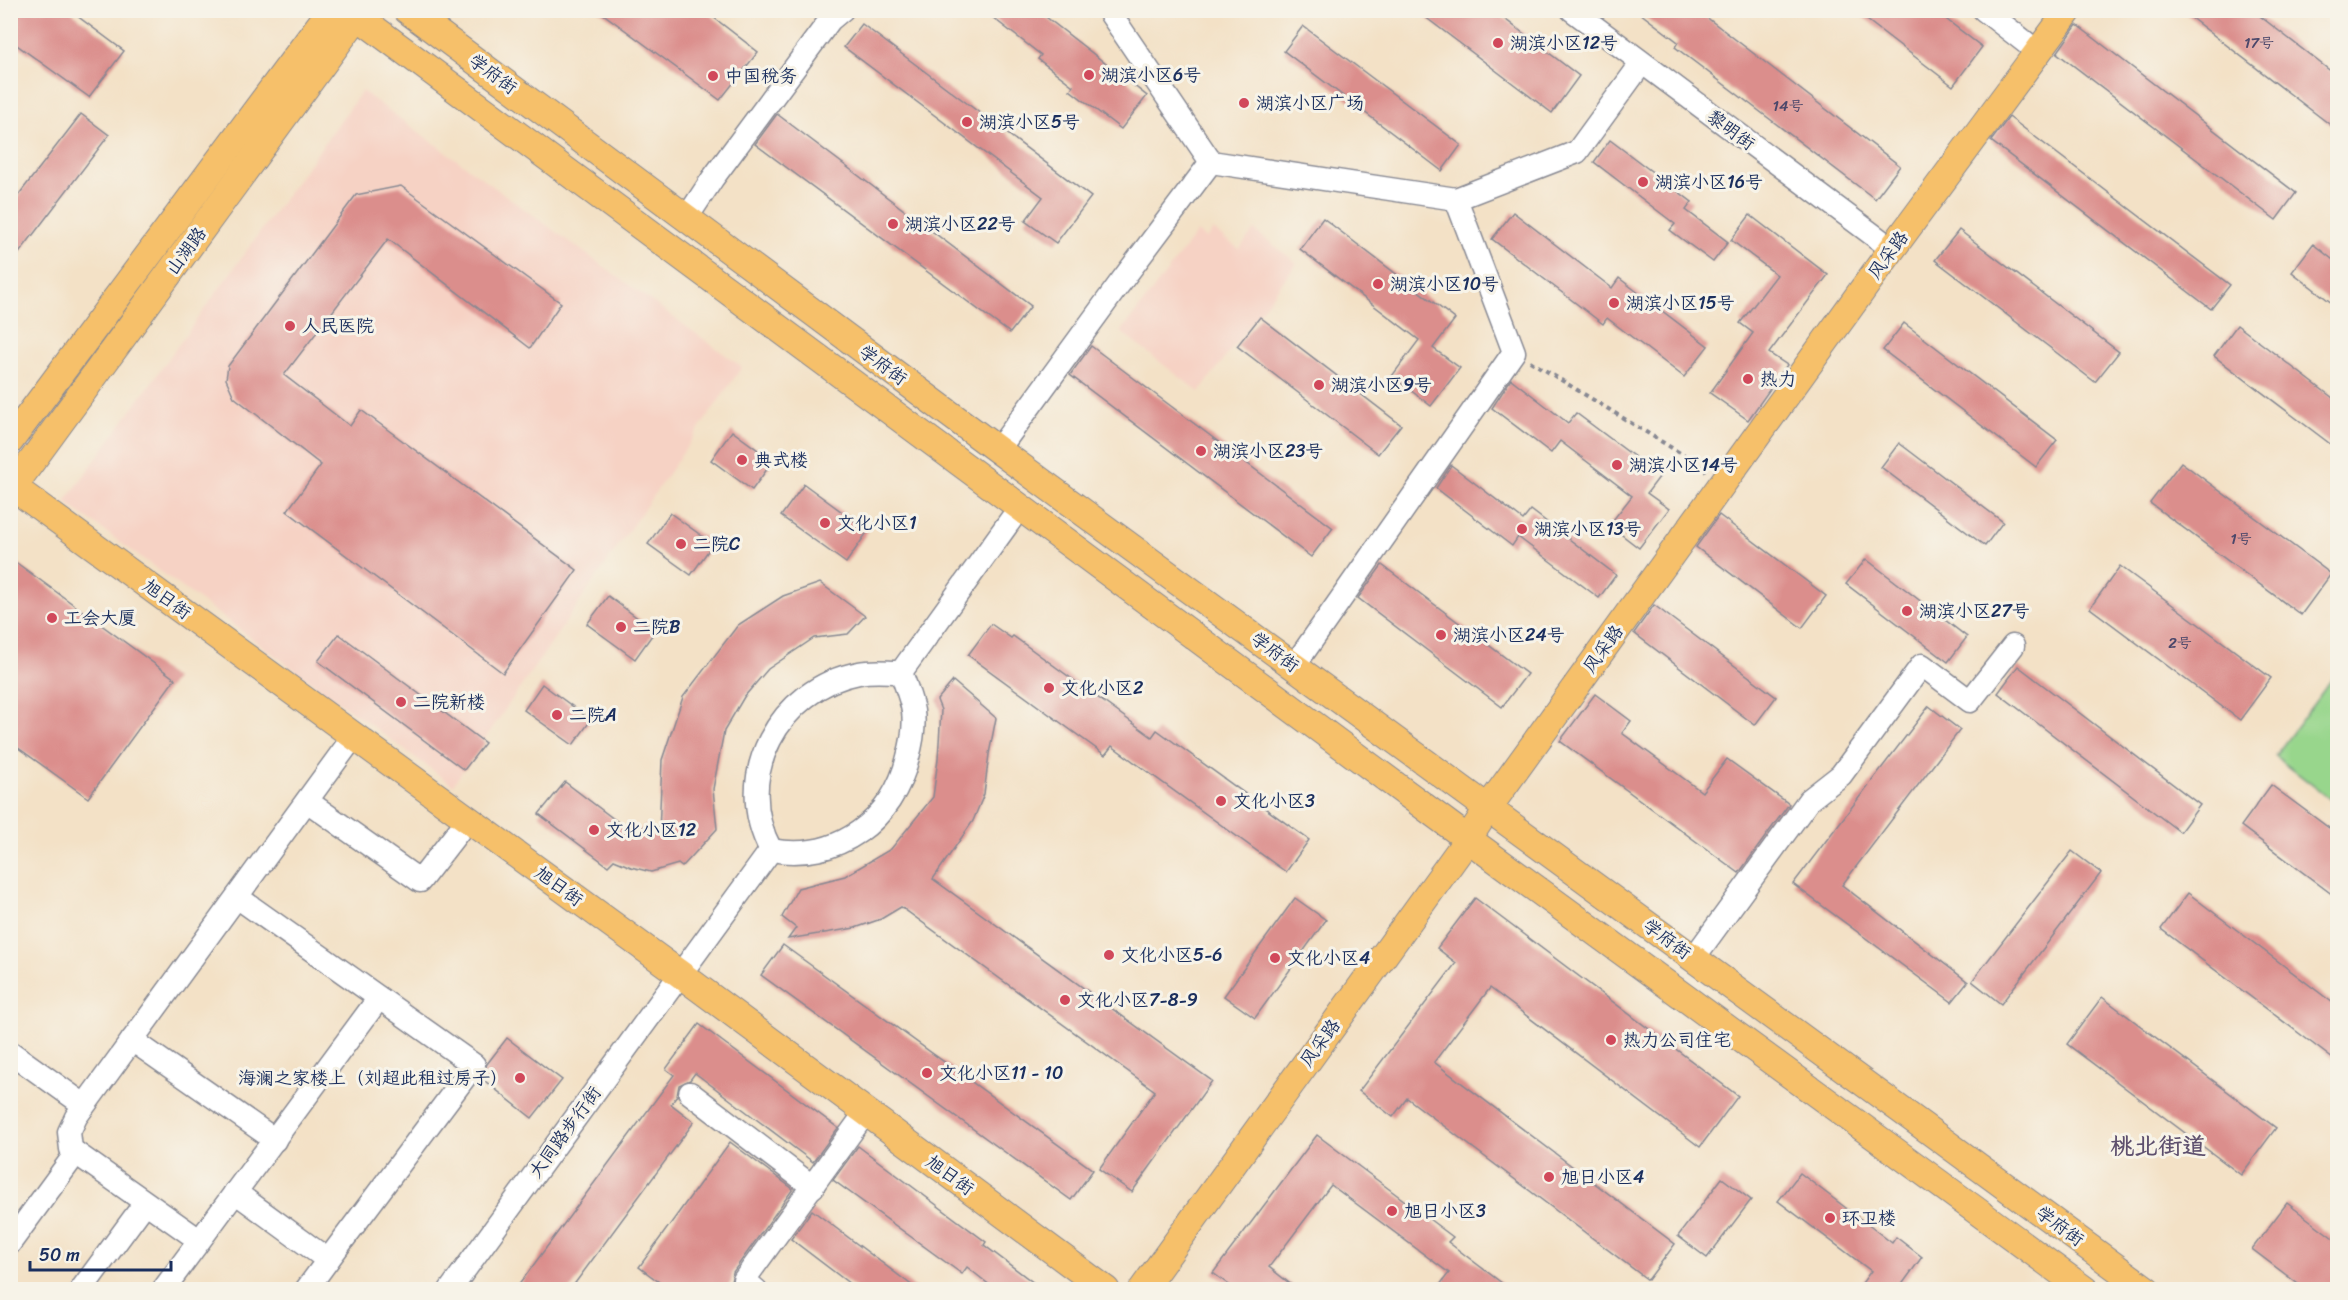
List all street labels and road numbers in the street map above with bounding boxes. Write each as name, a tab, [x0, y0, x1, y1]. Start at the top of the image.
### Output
street label: 学府街	[462, 45, 524, 103]
street label: 黎明街	[1700, 101, 1762, 159]
street label: 山湖路	[157, 220, 215, 282]
street label: 风采路	[1859, 224, 1917, 286]
street label: 学府街	[852, 336, 914, 394]
street label: 旭日街	[136, 570, 198, 628]
street label: 风采路	[1574, 618, 1632, 680]
street label: 学府街	[1244, 623, 1306, 681]
street label: 旭日街	[528, 857, 590, 915]
street label: 学府街	[1636, 910, 1698, 968]
street label: 风采路	[1291, 1012, 1349, 1074]
street label: 大同路步行街	[520, 1079, 610, 1185]
street label: 旭日街	[919, 1146, 981, 1204]
street label: 学府街	[2029, 1197, 2091, 1255]

